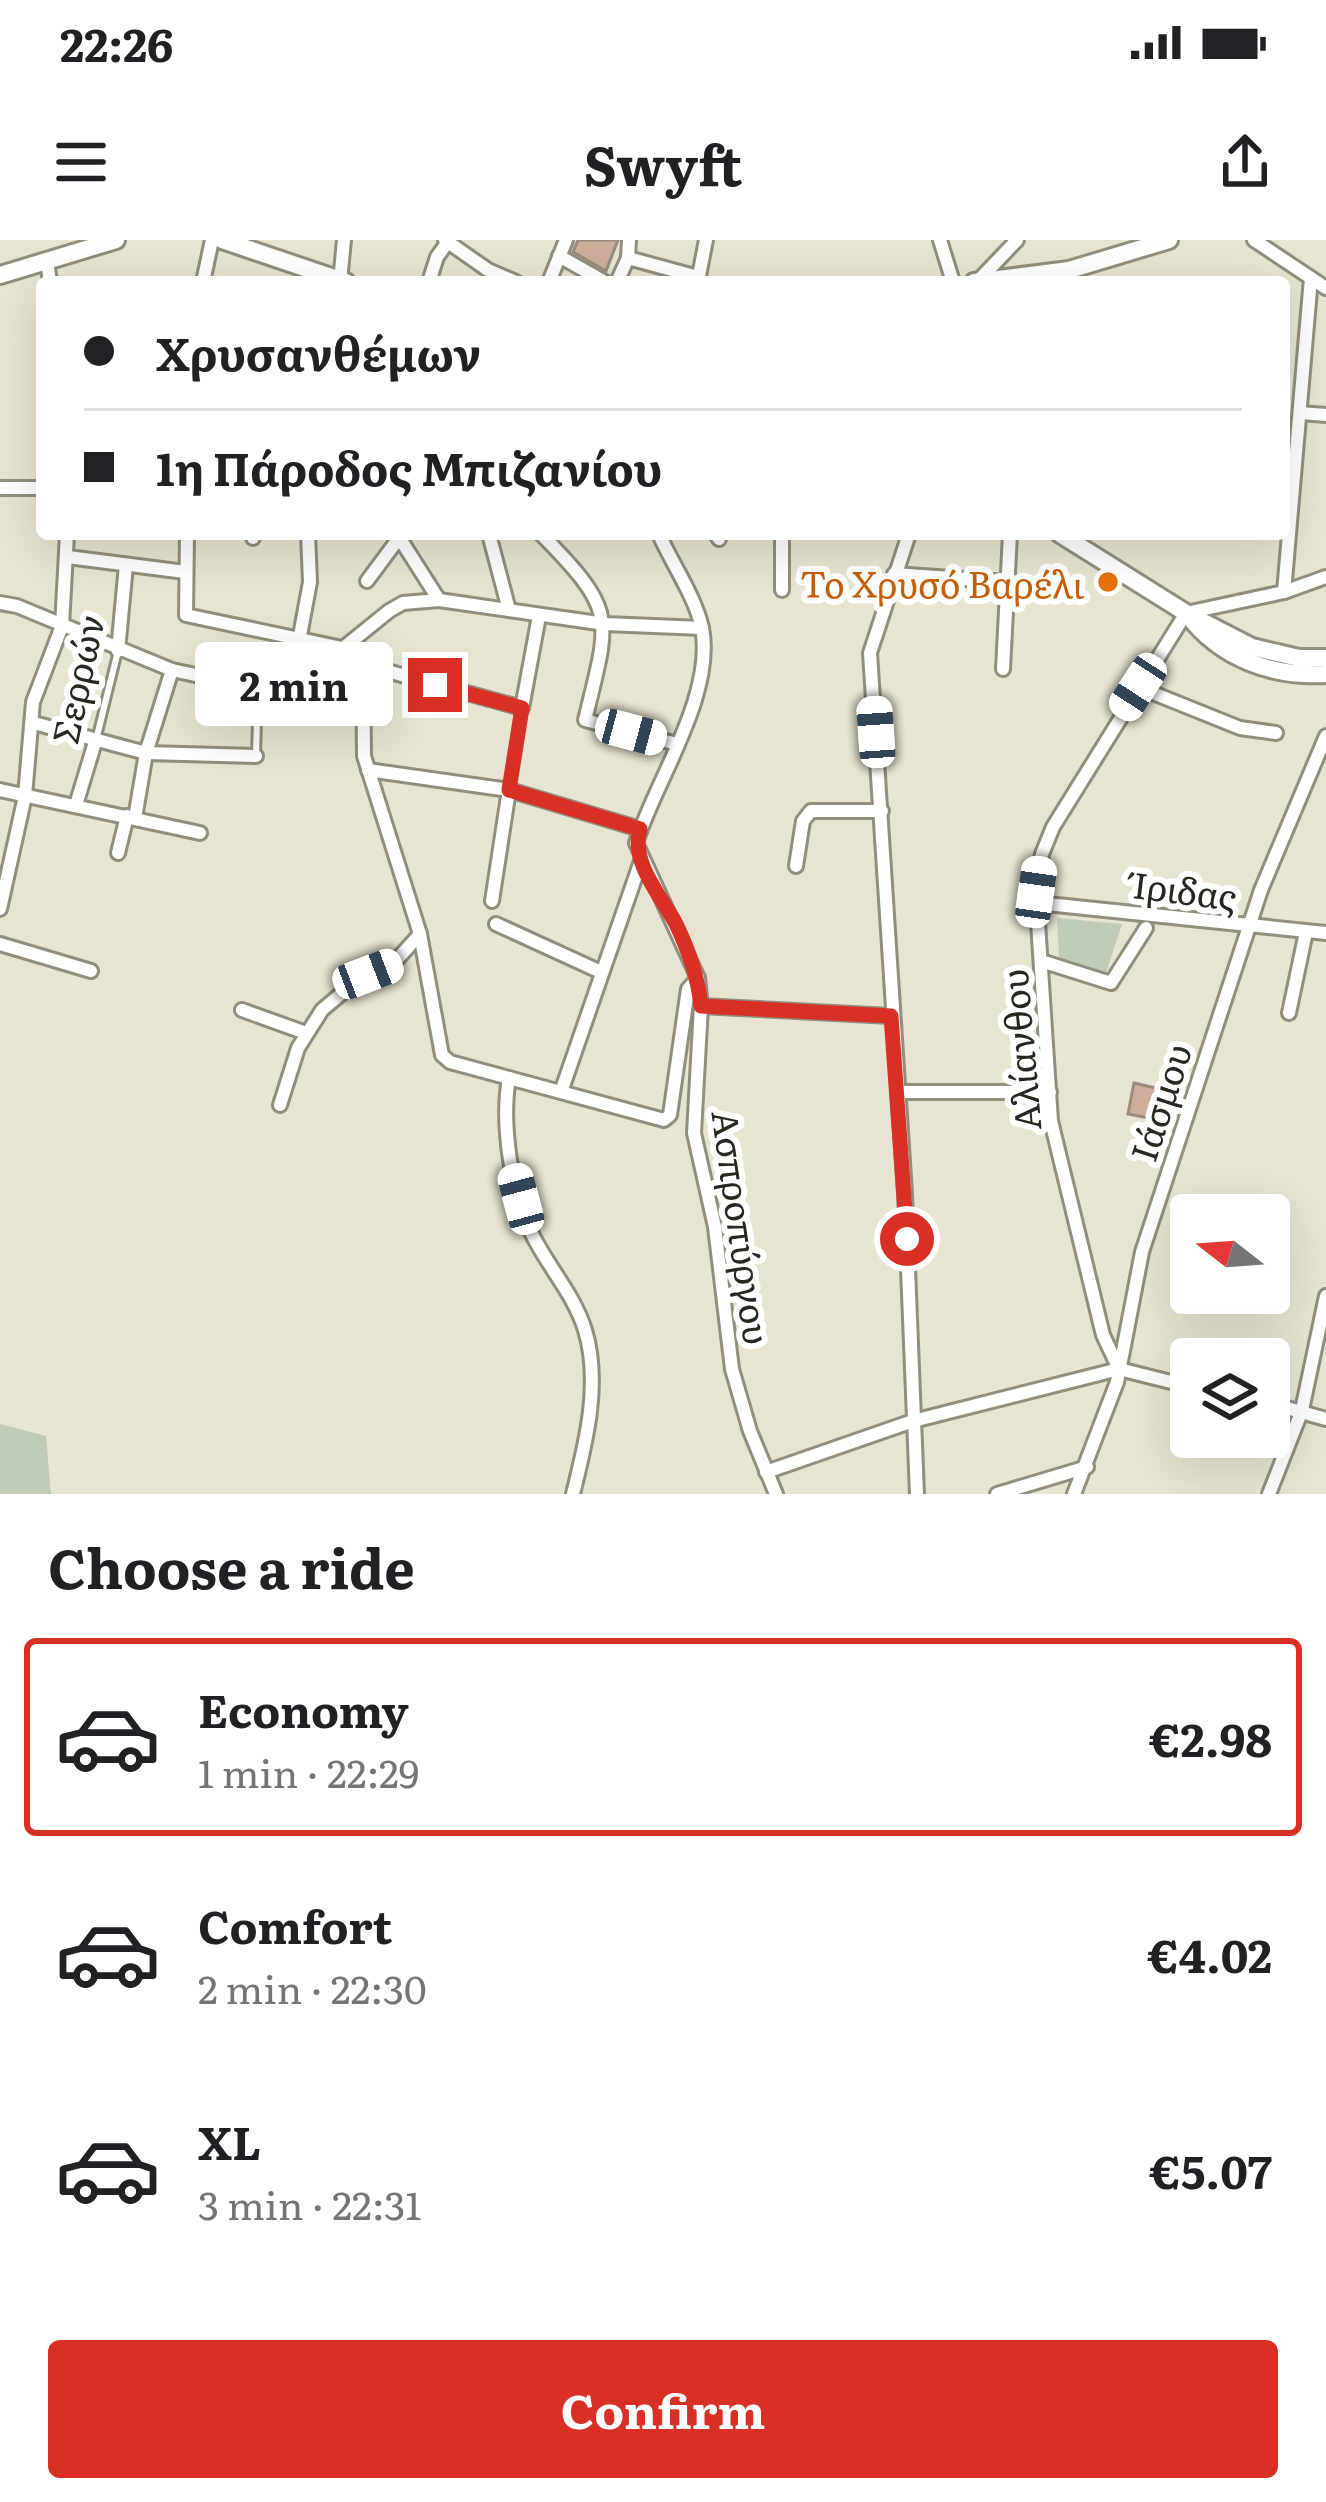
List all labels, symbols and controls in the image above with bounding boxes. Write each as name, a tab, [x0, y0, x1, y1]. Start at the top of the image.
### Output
text: 22:26	[60, 9, 173, 76]
text: Swyft	[584, 122, 742, 203]
icon: menu	[48, 129, 114, 195]
icon: share	[1212, 129, 1278, 195]
text: Χρυσανθέμων	[156, 318, 481, 385]
text: 1η Πάροδος Μπιζανίου	[156, 433, 662, 500]
place label: Το Χρυσό Βαρέλι	[800, 556, 1084, 609]
marker: Το Χρυσό Βαρέλι	[1095, 569, 1121, 595]
street label: Σερρών	[36, 609, 116, 749]
callout: 2 min	[195, 643, 393, 727]
car	[1103, 647, 1173, 727]
text: 2 min	[240, 655, 348, 713]
route end	[408, 658, 462, 712]
car	[856, 695, 896, 769]
car	[592, 705, 670, 759]
car	[1013, 854, 1059, 930]
street label: Ίριδας	[1123, 856, 1240, 922]
car	[328, 944, 408, 1004]
street label: Αλίανθου	[986, 967, 1052, 1133]
street label: Ιάσμου	[1115, 1036, 1203, 1168]
street label: Ασπροπύργου	[700, 1106, 786, 1348]
car	[494, 1160, 548, 1238]
north arrow	[1170, 1194, 1290, 1314]
map controls	[1170, 1194, 1290, 1458]
route start	[880, 1212, 934, 1266]
button: layers	[1170, 1338, 1290, 1458]
text: Choose a ride	[48, 1525, 415, 1606]
text: Economy	[198, 1675, 409, 1742]
icon: car	[54, 1683, 162, 1791]
text: €2.98	[1149, 1704, 1272, 1771]
text: 1 min · 22:29	[198, 1742, 419, 1800]
text: Comfort	[198, 1891, 392, 1958]
icon: car	[54, 1899, 162, 2007]
text: €4.02	[1148, 1920, 1272, 1987]
text: 2 min · 22:30	[198, 1958, 427, 2016]
text: XL	[198, 2107, 261, 2174]
icon: car	[54, 2115, 162, 2223]
text: €5.07	[1150, 2136, 1272, 2203]
text: 3 min · 22:31	[198, 2174, 421, 2232]
button: Confirm	[48, 2340, 1278, 2478]

